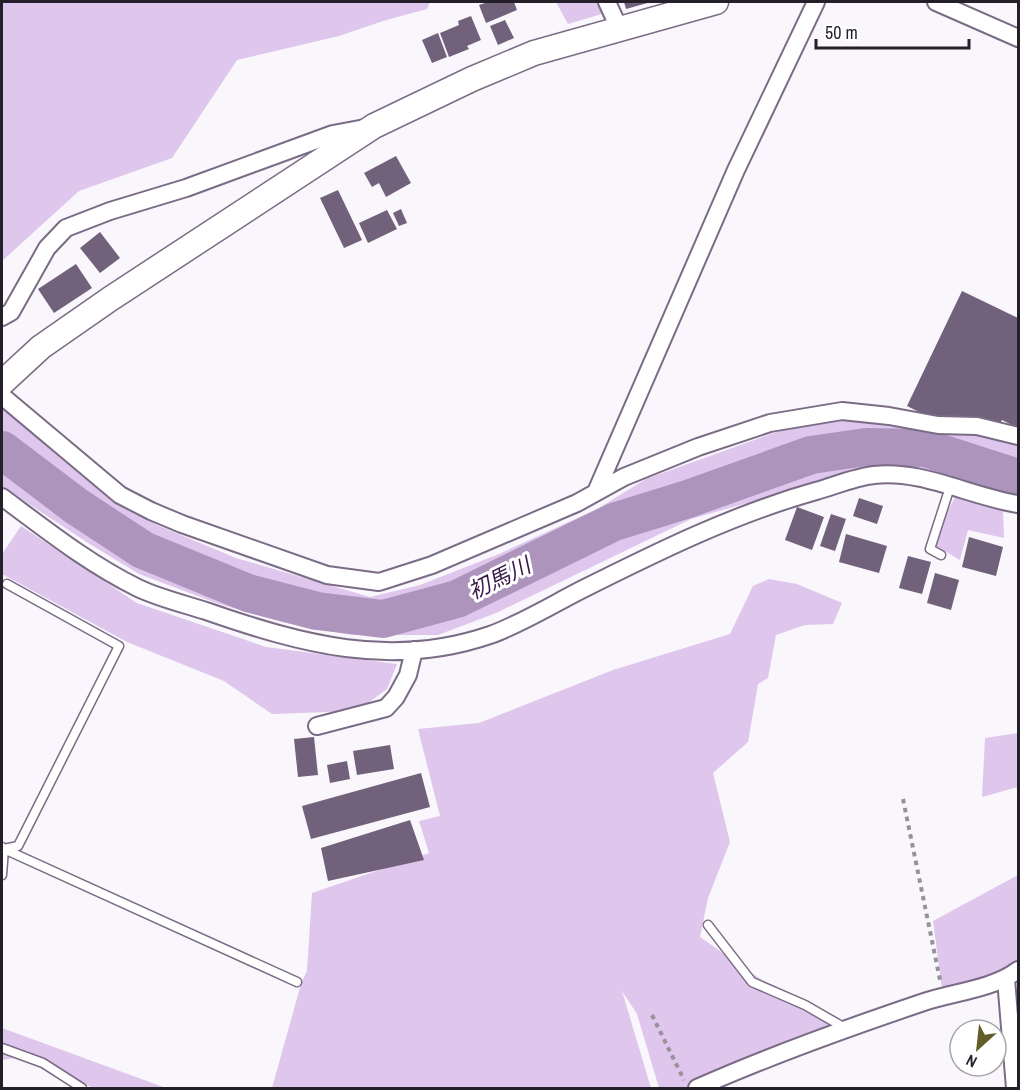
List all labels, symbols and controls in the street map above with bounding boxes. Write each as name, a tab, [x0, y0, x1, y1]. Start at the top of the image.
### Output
scale bar	[816, 12, 969, 50]
text: 50 m	[825, 20, 858, 45]
water label: 初馬川	[463, 549, 537, 606]
north arrow	[948, 1018, 1008, 1078]
text: N	[962, 1049, 980, 1073]

